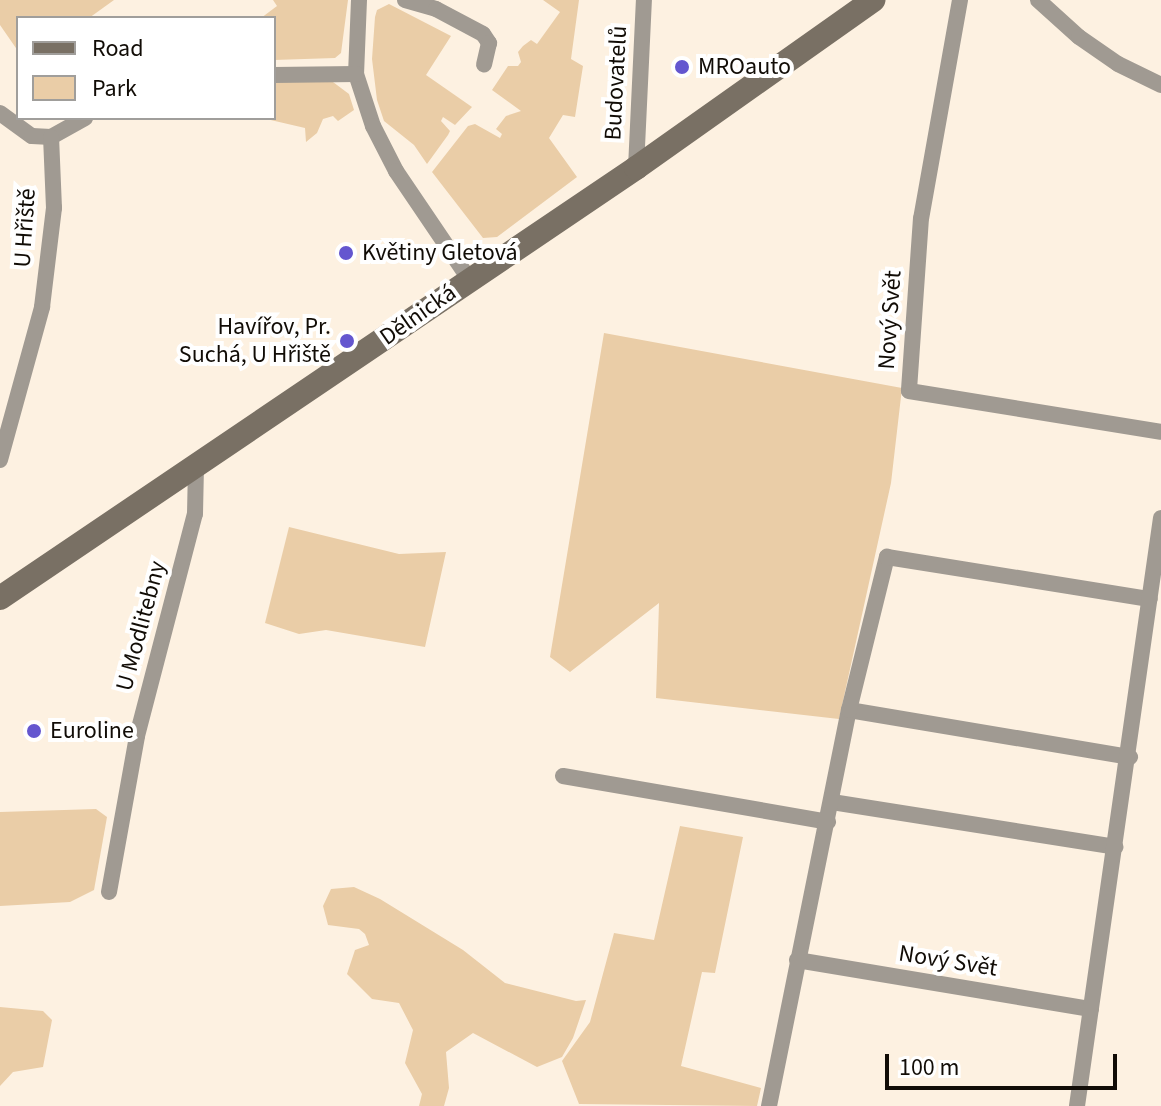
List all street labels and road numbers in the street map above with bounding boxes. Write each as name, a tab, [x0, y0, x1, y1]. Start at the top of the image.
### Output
street label: Budovatelů	[599, 25, 633, 141]
street label: U Hřiště	[8, 187, 42, 269]
street label: Nový Svět	[872, 269, 908, 371]
street label: Dělnická	[374, 278, 462, 352]
street label: U Modlitebny	[110, 558, 172, 694]
street label: Nový Svět	[897, 939, 999, 983]

